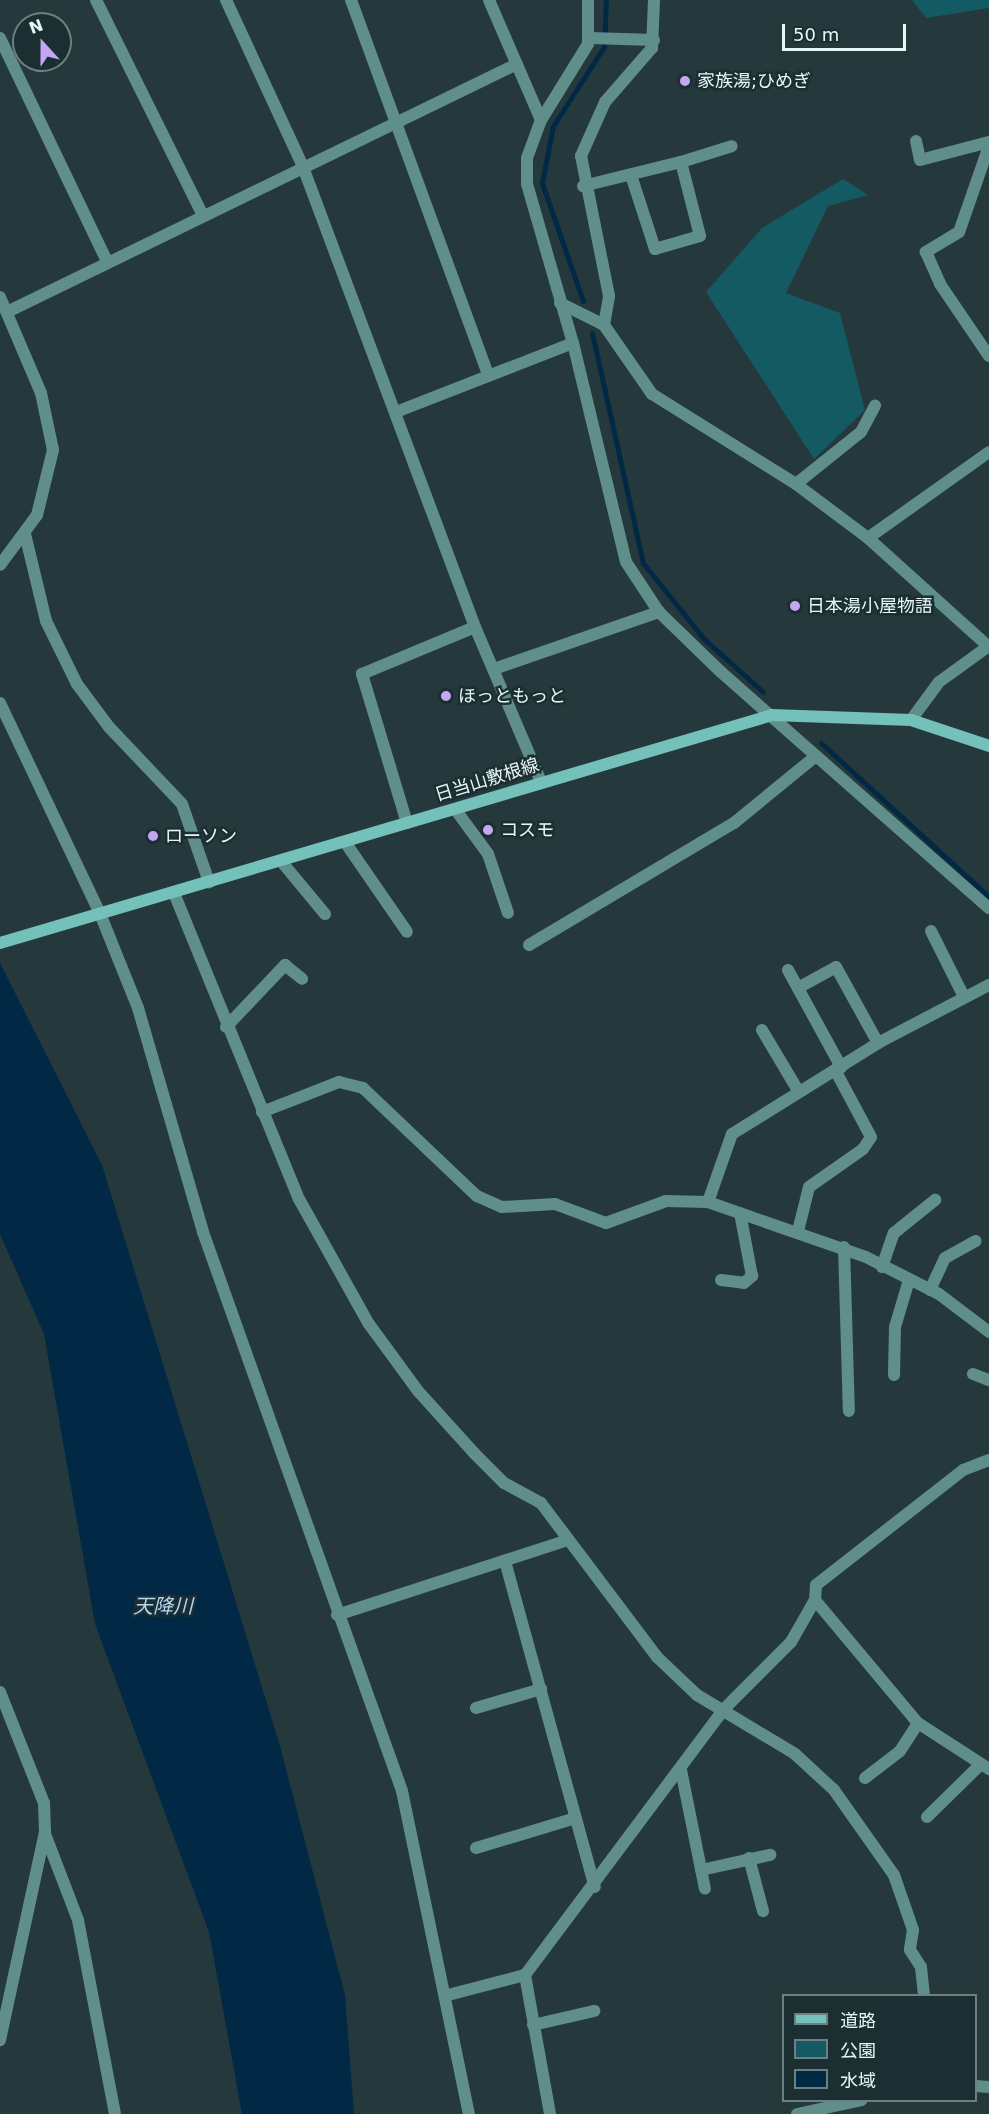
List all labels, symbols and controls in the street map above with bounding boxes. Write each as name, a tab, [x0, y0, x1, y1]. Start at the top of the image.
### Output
north arrow	[12, 12, 72, 72]
scale bar	[785, 12, 910, 50]
text: N	[26, 15, 46, 38]
text: 50 m	[793, 24, 839, 45]
place label: 家族湯;ひめぎ	[697, 70, 811, 92]
marker: 家族湯;ひめぎ	[678, 74, 692, 88]
place label: 日本湯小屋物語	[807, 595, 933, 617]
marker: 日本湯小屋物語	[788, 599, 802, 613]
place label: ほっともっと	[458, 685, 566, 707]
marker: ほっともっと	[439, 689, 453, 703]
street label: 日当山敷根線	[432, 754, 542, 806]
place label: コスモ	[500, 819, 554, 841]
marker: コスモ	[481, 823, 495, 837]
place label: ローソン	[165, 825, 237, 847]
marker: ローソン	[146, 829, 160, 843]
water label: 天降川	[133, 1594, 193, 1618]
legend	[782, 1994, 977, 2102]
text: 道路	[840, 2010, 876, 2031]
text: 公園	[840, 2040, 876, 2061]
text: 水域	[840, 2070, 876, 2091]

